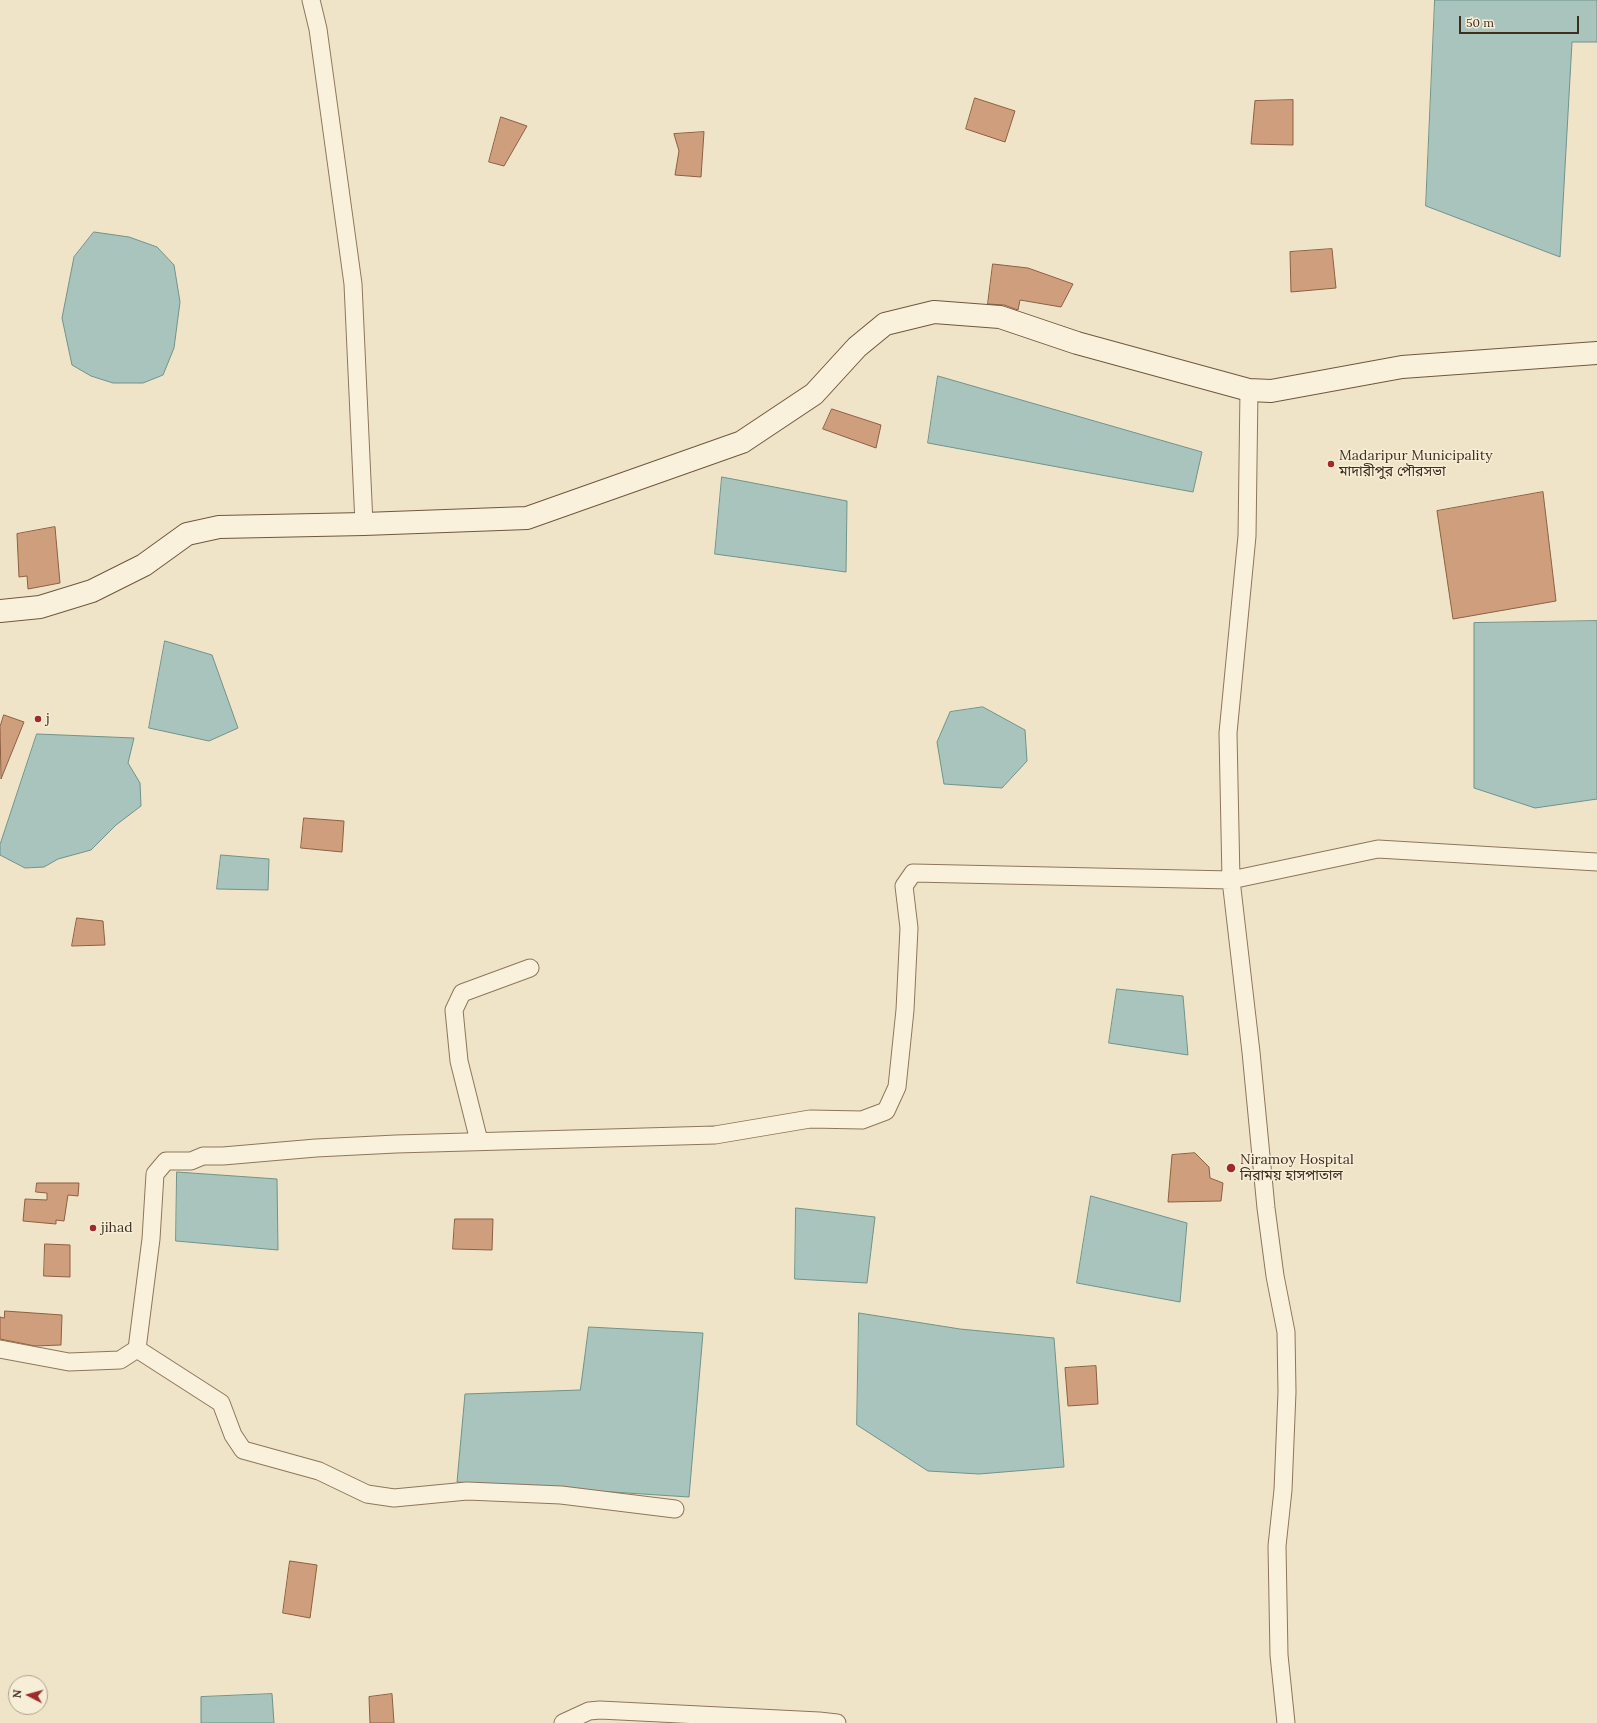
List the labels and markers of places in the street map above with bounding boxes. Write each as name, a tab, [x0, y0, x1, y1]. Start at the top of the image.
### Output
place label: Madaripur Municipality মাদারীপুর পৌরসভা	[1339, 448, 1493, 480]
marker: Madaripur Municipality মাদারীপুর পৌরসভা	[1326, 459, 1336, 469]
place label: j	[46, 711, 50, 727]
marker: j	[33, 714, 43, 724]
place label: Niramoy Hospital নিরাময় হাসপাতাল	[1240, 1152, 1354, 1184]
marker: Niramoy Hospital নিরাময় হাসপাতাল	[1225, 1162, 1237, 1174]
place label: jihad	[101, 1220, 133, 1236]
marker: jihad	[88, 1223, 98, 1233]

